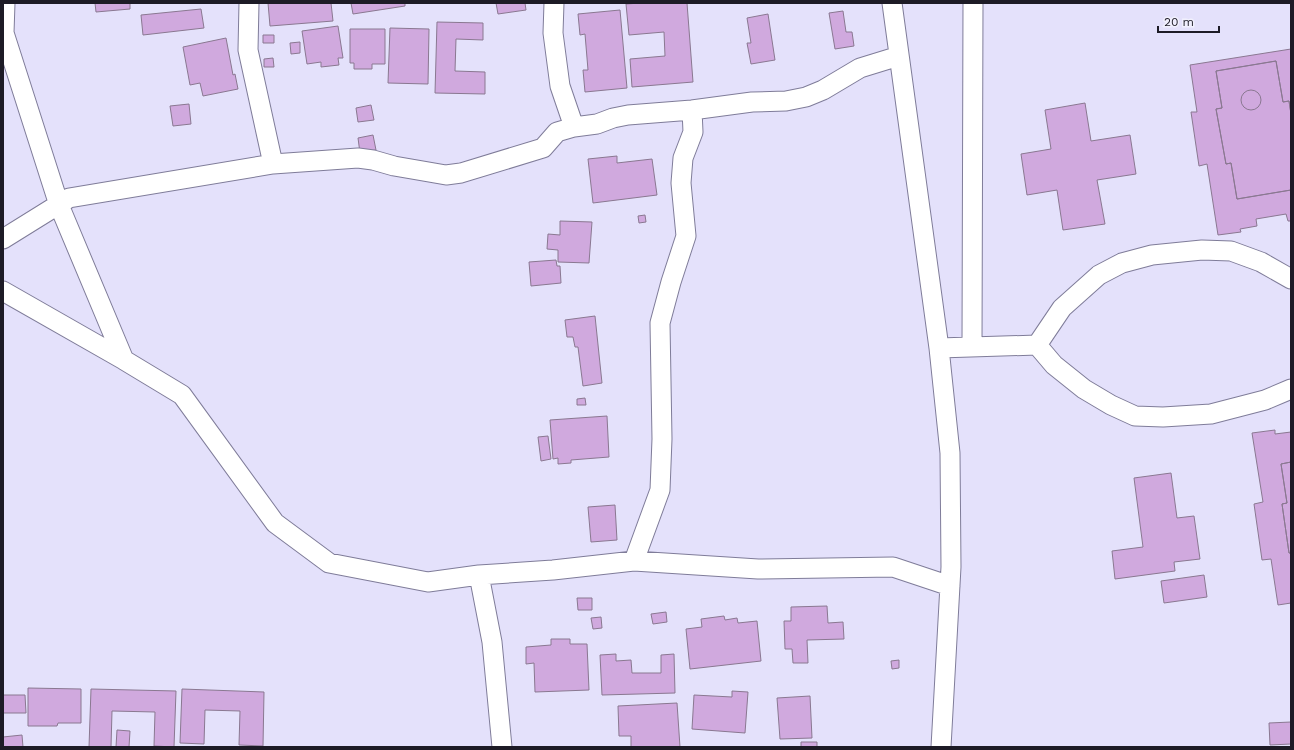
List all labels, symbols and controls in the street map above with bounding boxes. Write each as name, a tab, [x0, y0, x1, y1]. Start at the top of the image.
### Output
scale bar	[1158, 8, 1219, 34]
text: 20 m	[1164, 15, 1194, 29]

